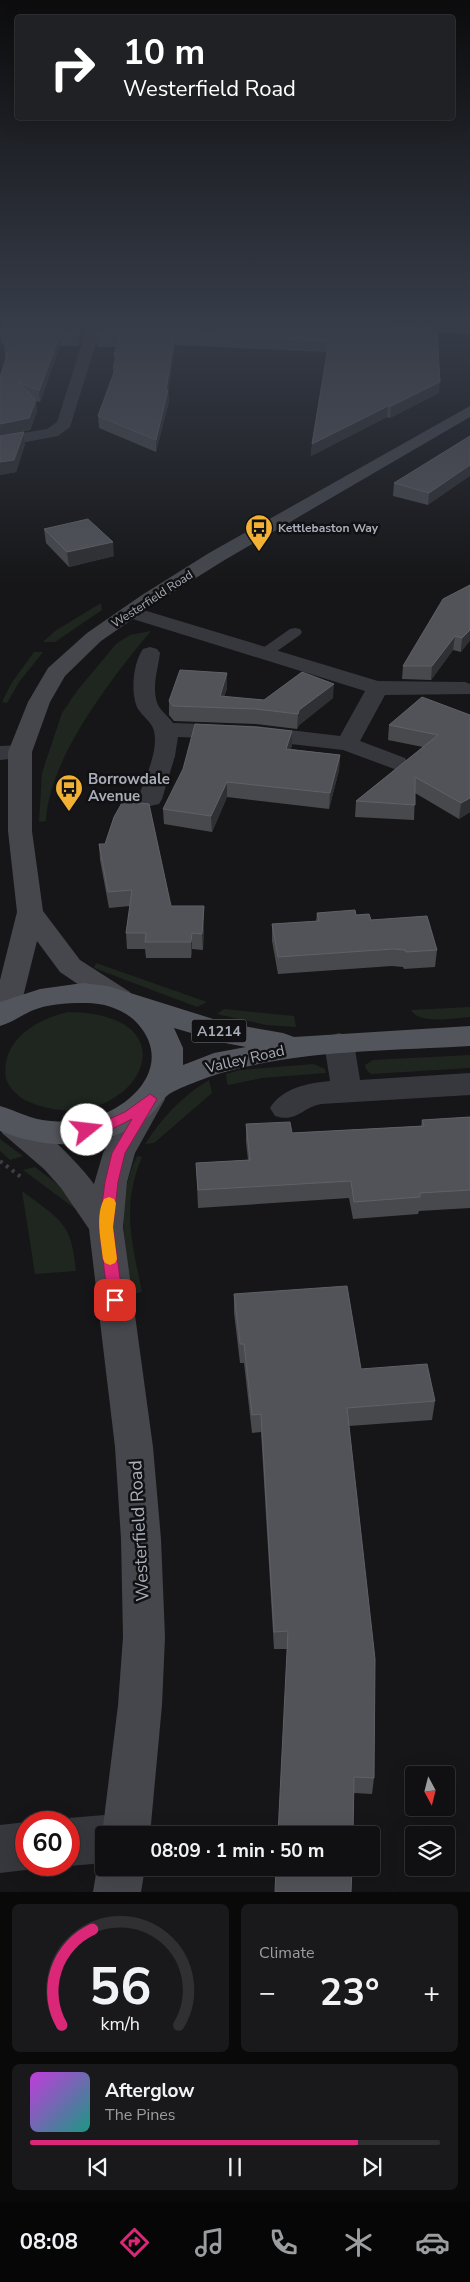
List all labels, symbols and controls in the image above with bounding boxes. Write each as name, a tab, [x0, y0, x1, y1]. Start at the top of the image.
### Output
text: 10 m	[123, 29, 205, 76]
icon: right	[40, 35, 105, 100]
text: Westerfield Road	[123, 74, 296, 104]
bus stop icon: Kettlebaston Way	[244, 513, 274, 552]
place label: Kettlebaston Way	[278, 520, 379, 536]
street label: Westerfield Road	[108, 567, 196, 631]
place label: Borrowdale Avenue	[88, 769, 170, 806]
bus stop icon: Borrowdale Avenue	[54, 773, 84, 812]
road number: A1214	[192, 1019, 246, 1042]
street label: Valley Road	[203, 1040, 287, 1078]
position arrow	[60, 1103, 112, 1155]
pin	[94, 1279, 136, 1321]
icon: arrive	[101, 1286, 129, 1314]
street label: Westerfield Road	[123, 1460, 155, 1602]
north arrow	[405, 1766, 455, 1816]
map controls	[405, 1766, 455, 1876]
speed limit sign: 60	[15, 1811, 80, 1876]
button: layers	[405, 1826, 455, 1876]
text: 08:09 · 1 min · 50 m	[150, 1838, 325, 1864]
text: Climate	[259, 1942, 314, 1964]
text: 56	[89, 1951, 152, 2022]
text: 23°	[319, 1967, 380, 2018]
text: −	[259, 1974, 276, 2012]
text: +	[423, 1974, 440, 2012]
text: km/h	[101, 2012, 140, 2036]
text: Afterglow	[105, 2078, 195, 2104]
text: The Pines	[105, 2104, 175, 2126]
icon: previous	[84, 2153, 112, 2181]
icon: pause	[221, 2153, 249, 2181]
icon: next	[358, 2153, 386, 2181]
icon: directions	[117, 2225, 152, 2260]
icon: music	[192, 2225, 227, 2260]
icon: phone	[266, 2225, 301, 2260]
icon: climate	[341, 2225, 376, 2260]
icon: car	[415, 2225, 450, 2260]
text: 08:08	[20, 2227, 78, 2257]

